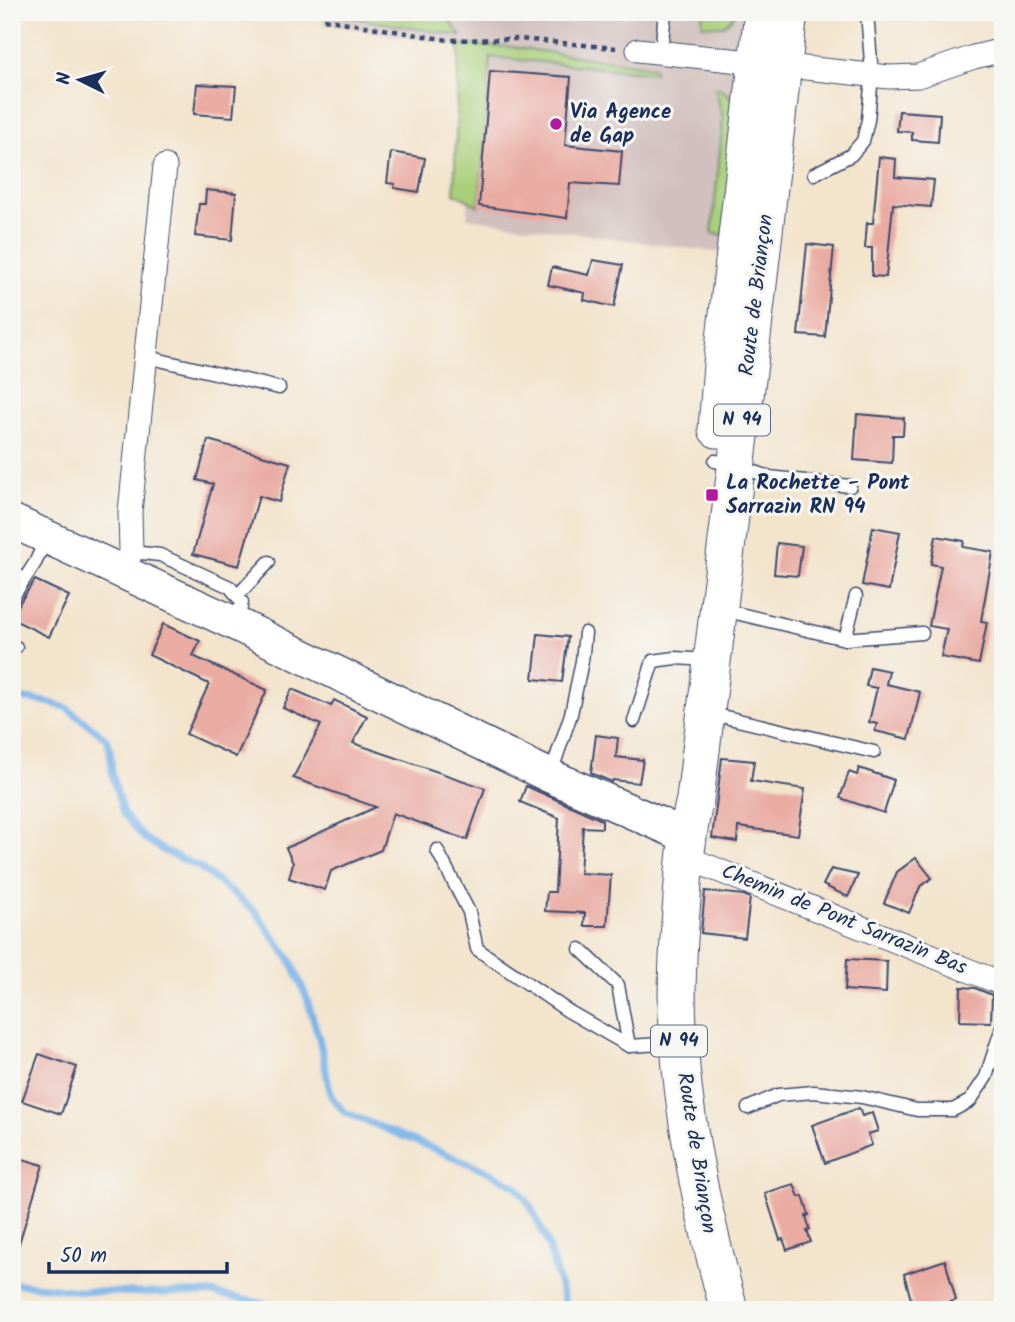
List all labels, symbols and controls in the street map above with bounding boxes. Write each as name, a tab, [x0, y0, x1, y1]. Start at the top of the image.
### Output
north arrow	[46, 46, 116, 116]
text: N	[50, 71, 81, 86]
place label: Via Agence de Gap	[570, 96, 671, 153]
marker: Via Agence de Gap	[548, 116, 564, 132]
street label: Route de Briançon	[731, 212, 783, 378]
road number: N 94	[714, 404, 770, 436]
place label: La Rochette - Pont Sarrazin RN 94	[726, 467, 910, 524]
marker: La Rochette - Pont Sarrazin RN 94	[704, 487, 720, 503]
street label: Chemin de Pont Sarrazin Bas	[716, 856, 972, 984]
road number: N 94	[651, 1026, 707, 1056]
street label: Route de Briançon	[667, 1070, 725, 1236]
scale bar	[49, 1231, 228, 1275]
text: 50 m	[60, 1240, 107, 1273]

